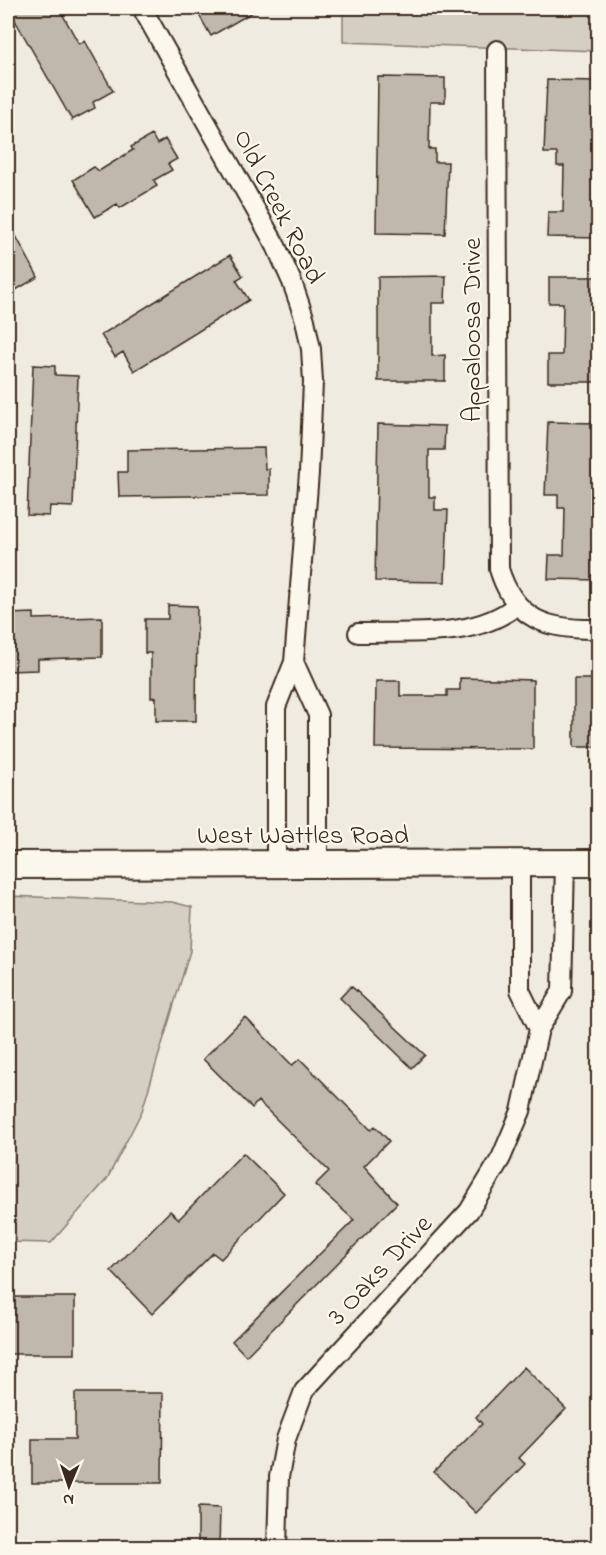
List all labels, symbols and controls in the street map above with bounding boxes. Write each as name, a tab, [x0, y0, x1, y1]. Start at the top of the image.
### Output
street label: Old Creek Road	[222, 123, 333, 291]
street label: Appaloosa Drive	[454, 237, 493, 422]
street label: West Wattles Road	[197, 817, 409, 856]
street label: 3 Oaks Drive	[319, 1206, 443, 1335]
north arrow	[39, 1456, 99, 1516]
text: N	[63, 1487, 74, 1511]

